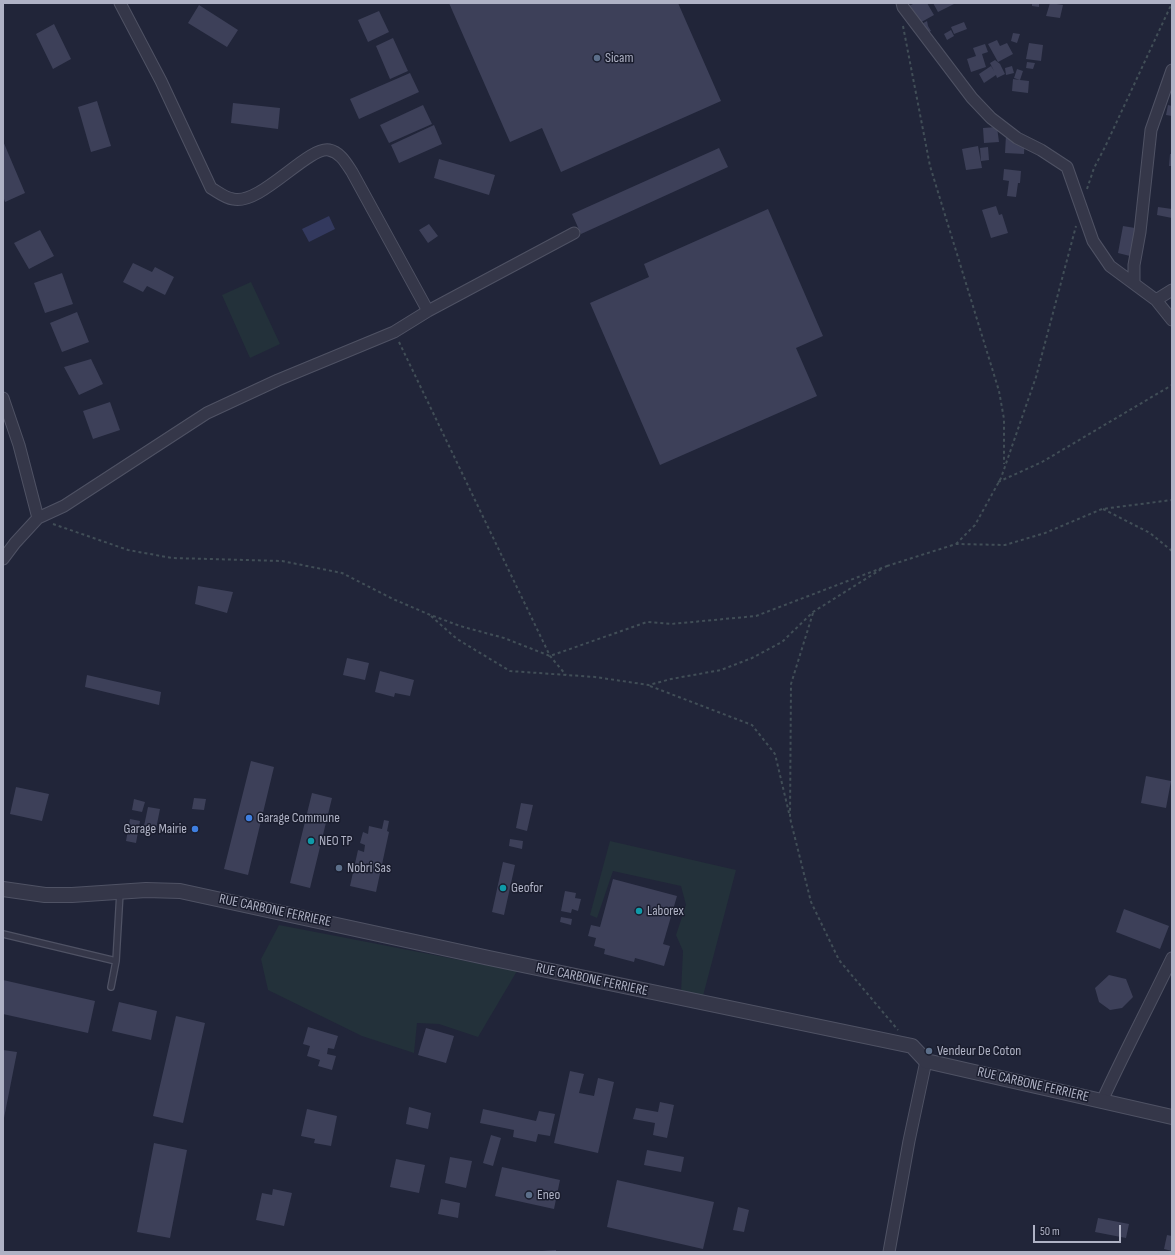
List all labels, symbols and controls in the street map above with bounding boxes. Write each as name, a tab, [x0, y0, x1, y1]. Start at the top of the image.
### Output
place label: Sicam	[605, 50, 633, 66]
marker: Sicam	[592, 53, 602, 63]
place label: Garage Commune	[257, 810, 340, 826]
marker: Garage Commune	[244, 813, 254, 823]
place label: Garage Mairie	[124, 821, 187, 837]
marker: Garage Mairie	[190, 824, 200, 834]
place label: NEO TP	[319, 833, 352, 849]
marker: NEO TP	[306, 836, 316, 846]
place label: Nobri Sas	[347, 860, 391, 876]
marker: Nobri Sas	[334, 863, 344, 873]
place label: Geofor	[511, 880, 543, 896]
marker: Geofor	[498, 883, 508, 893]
street label: RUE CARBONE FERRIERE	[218, 891, 332, 931]
place label: Laborex	[647, 903, 684, 919]
marker: Laborex	[634, 906, 644, 916]
street label: RUE CARBONE FERRIERE	[535, 960, 649, 1000]
place label: Vendeur De Coton	[937, 1043, 1021, 1059]
marker: Vendeur De Coton	[924, 1046, 934, 1056]
street label: RUE CARBONE FERRIERE	[976, 1064, 1090, 1106]
place label: Eneo	[537, 1187, 560, 1203]
marker: Eneo	[524, 1190, 534, 1200]
scale bar	[1035, 1217, 1123, 1243]
text: 50 m	[1040, 1224, 1060, 1239]

